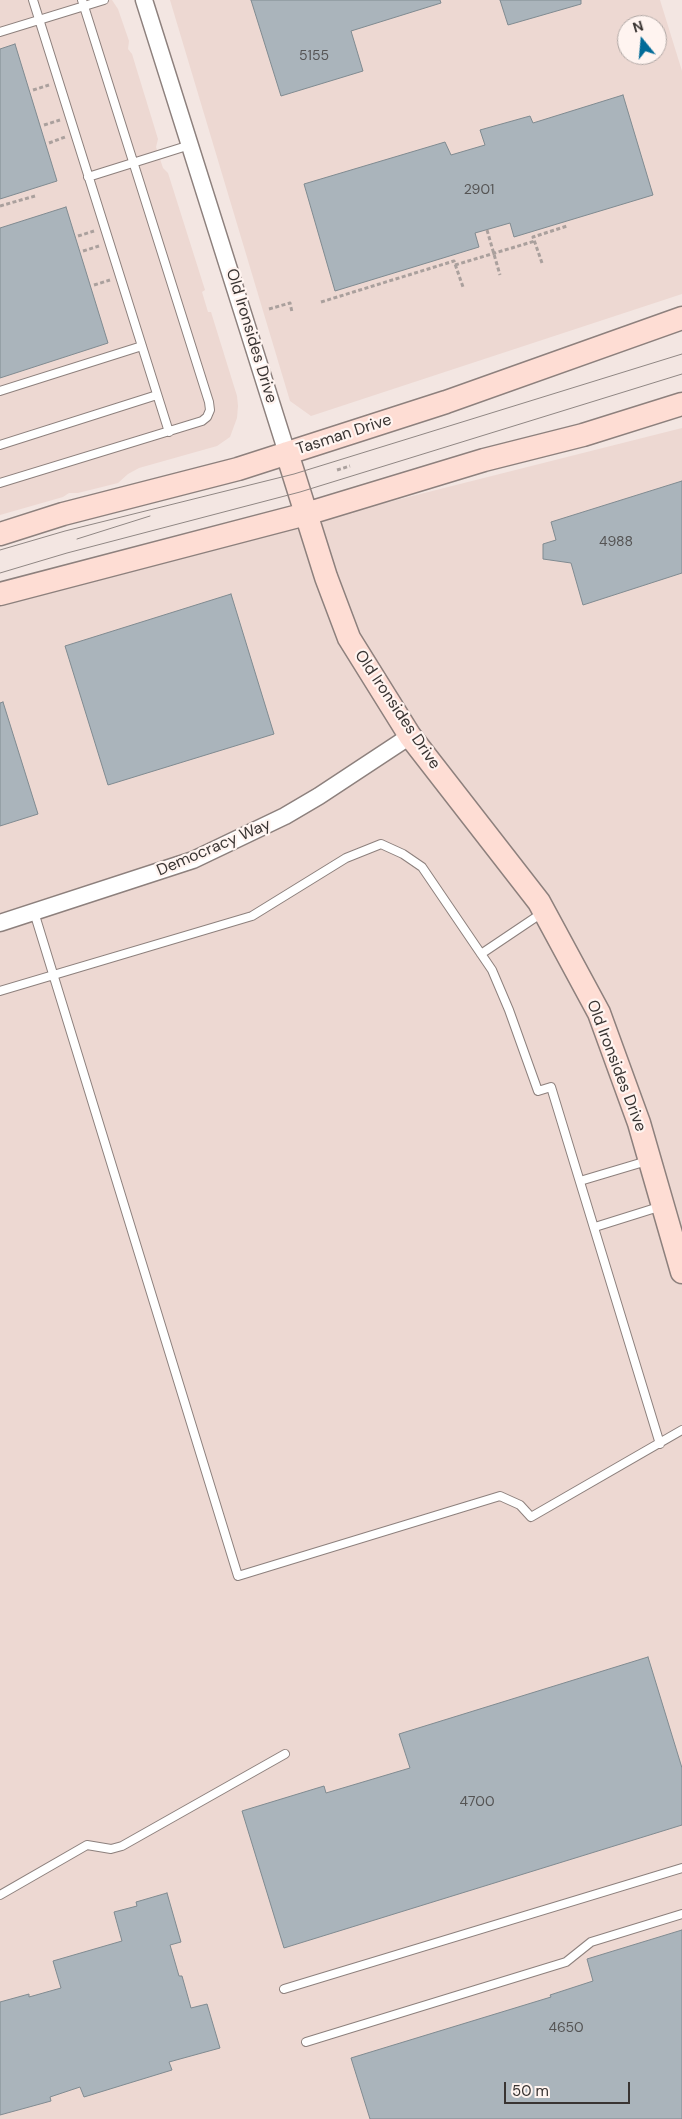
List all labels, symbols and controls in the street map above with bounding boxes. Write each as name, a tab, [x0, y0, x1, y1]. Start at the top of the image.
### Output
north arrow	[617, 15, 667, 65]
text: N	[630, 17, 645, 37]
house number: 5155	[299, 48, 329, 64]
house number: 2901	[464, 182, 494, 198]
street label: Old Ironsides Drive	[221, 267, 281, 405]
street label: Tasman Drive	[294, 411, 394, 459]
house number: 4988	[599, 534, 633, 550]
street label: Old Ironsides Drive	[350, 647, 444, 773]
street label: Democracy Way	[154, 815, 274, 881]
street label: Old Ironsides Drive	[582, 997, 650, 1135]
house number: 4700	[460, 1794, 494, 1810]
house number: 4650	[548, 2020, 584, 2036]
scale bar	[507, 2072, 633, 2104]
text: 50 m	[512, 2081, 549, 2101]

